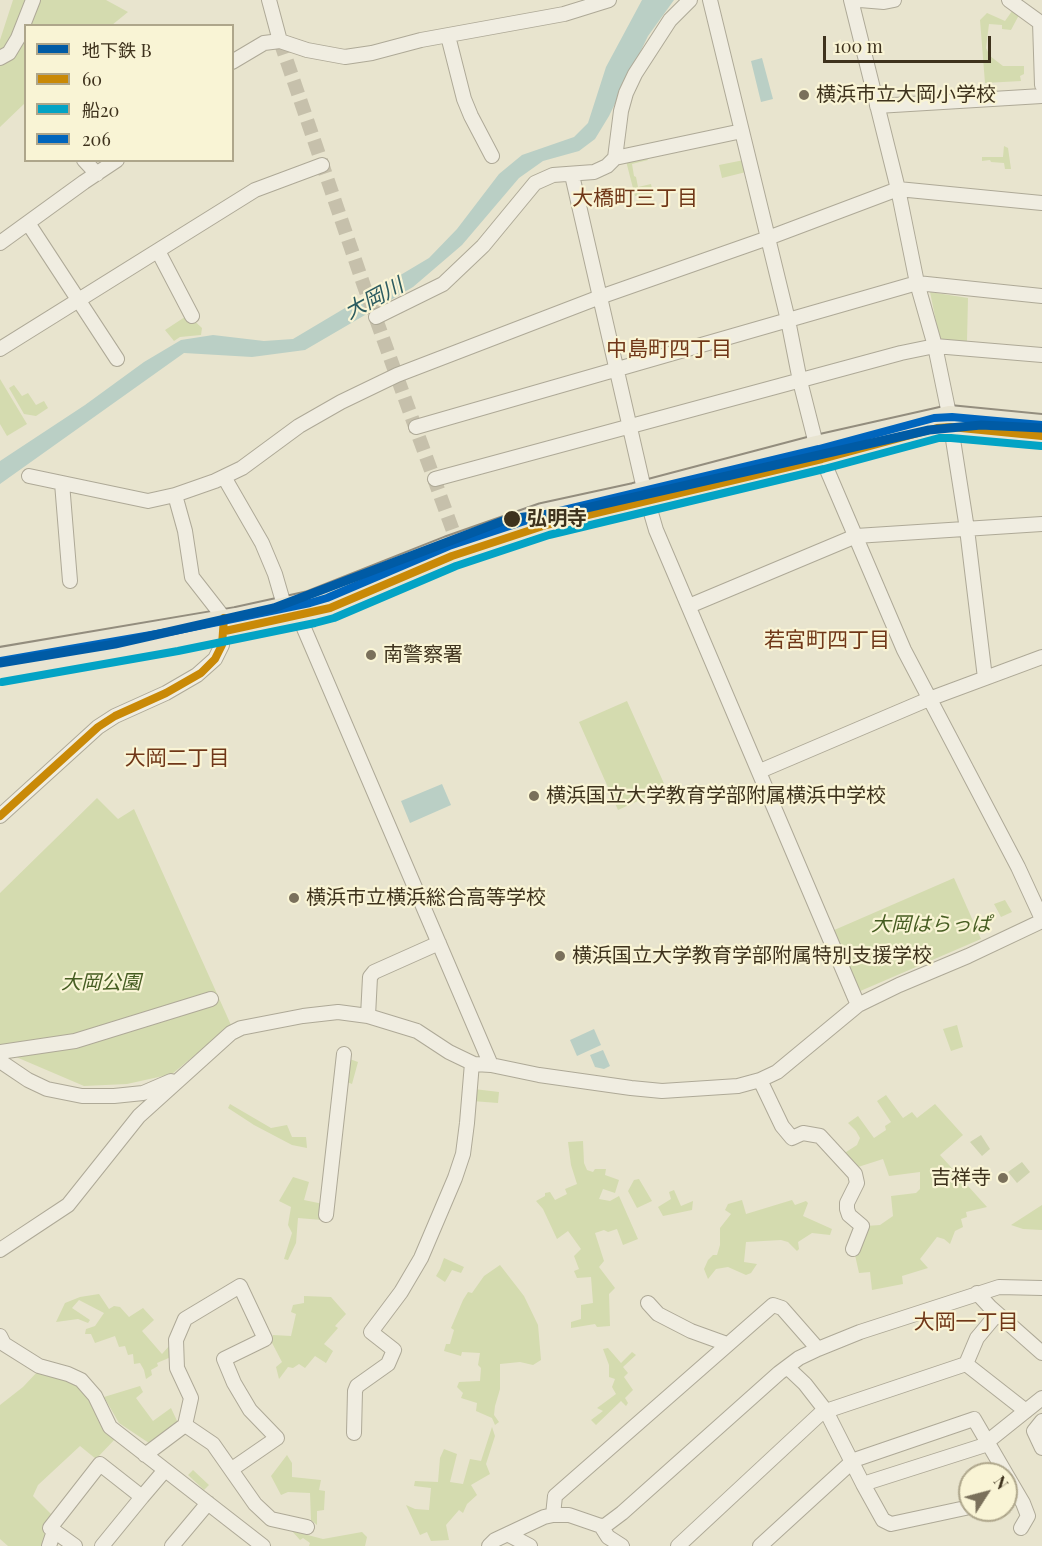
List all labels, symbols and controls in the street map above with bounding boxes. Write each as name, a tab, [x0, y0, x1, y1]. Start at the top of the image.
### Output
legend	[24, 24, 234, 162]
scale bar	[826, 24, 994, 62]
text: 100 m	[834, 34, 883, 58]
text: 地下鉄 B	[82, 38, 152, 62]
text: 60	[82, 67, 102, 91]
place label: 横浜市立大岡小学校	[816, 83, 996, 107]
marker: 横浜市立大岡小学校	[797, 88, 811, 102]
text: 船20	[82, 98, 119, 122]
text: 206	[82, 127, 111, 151]
district label: 大橋町三丁目	[572, 185, 698, 211]
water label: 大岡川	[340, 273, 408, 325]
district label: 中島町四丁目	[606, 336, 732, 362]
place label: 弘明寺	[527, 507, 587, 531]
marker: 弘明寺	[502, 509, 522, 529]
district label: 若宮町四丁目	[764, 627, 890, 653]
place label: 南警察署	[383, 643, 463, 667]
marker: 南警察署	[364, 648, 378, 662]
district label: 大岡二丁目	[125, 745, 229, 771]
place label: 横浜国立大学教育学部附属横浜中学校	[546, 784, 886, 808]
marker: 横浜国立大学教育学部附属横浜中学校	[527, 789, 541, 803]
place label: 横浜市立横浜総合高等学校	[306, 886, 546, 910]
marker: 横浜市立横浜総合高等学校	[287, 891, 301, 905]
park label: 大岡はらっぱ	[871, 913, 991, 937]
place label: 横浜国立大学教育学部附属特別支援学校	[572, 944, 932, 968]
marker: 横浜国立大学教育学部附属特別支援学校	[553, 949, 567, 963]
park label: 大岡公園	[61, 971, 141, 995]
place label: 吉祥寺	[931, 1166, 991, 1190]
marker: 吉祥寺	[996, 1171, 1010, 1185]
district label: 大岡一丁目	[914, 1309, 1018, 1335]
north arrow	[958, 1462, 1018, 1522]
text: N	[989, 1471, 1013, 1493]

